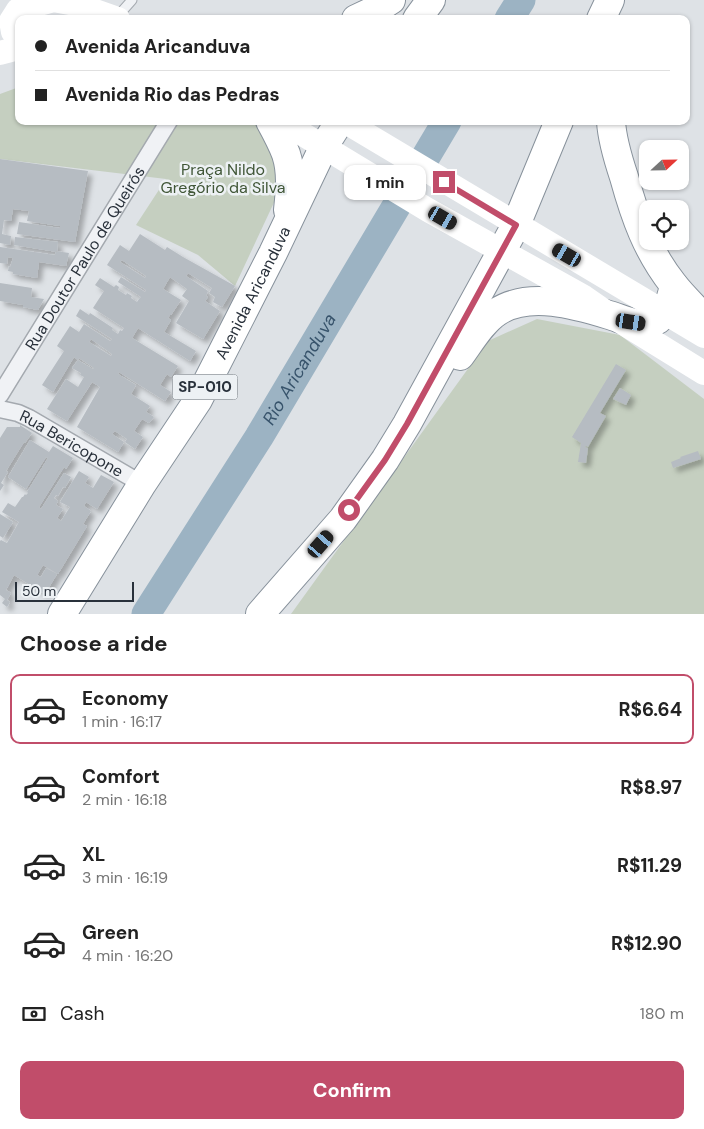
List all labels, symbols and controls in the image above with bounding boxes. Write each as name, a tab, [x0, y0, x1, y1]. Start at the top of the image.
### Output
text: Avenida Aricanduva	[65, 34, 250, 59]
text: Avenida Rio das Pedras	[65, 82, 280, 107]
north arrow	[639, 140, 689, 190]
map controls	[639, 140, 689, 250]
park label: Praça Nildo Gregório da Silva	[161, 159, 285, 198]
street label: Rua Doutor Paulo de Queirós	[20, 162, 149, 354]
callout: 1 min	[344, 164, 426, 200]
route end	[433, 171, 455, 193]
text: 1 min	[366, 172, 404, 193]
button: locate	[639, 200, 689, 250]
car	[426, 204, 459, 232]
street label: Avenida Aricanduva	[210, 223, 295, 363]
car	[550, 241, 583, 269]
water label: Rio Aricanduva	[257, 309, 342, 429]
car	[615, 312, 646, 332]
road number: SP-010	[172, 374, 238, 400]
street label: Rua Bericopone	[17, 405, 127, 481]
route start	[338, 499, 360, 521]
car	[305, 528, 336, 560]
scale bar	[15, 579, 134, 602]
text: 50 m	[22, 582, 56, 600]
text: Choose a ride	[20, 629, 168, 658]
text: Economy	[82, 686, 169, 711]
icon: car	[22, 687, 67, 732]
text: R$6.64	[619, 697, 682, 722]
text: 1 min · 16:17	[82, 711, 162, 732]
text: Comfort	[82, 764, 160, 789]
icon: car	[22, 765, 67, 810]
text: R$8.97	[620, 775, 682, 800]
text: 2 min · 16:18	[82, 789, 167, 810]
text: XL	[82, 842, 105, 867]
icon: car	[22, 843, 67, 888]
text: R$11.29	[617, 853, 682, 878]
text: 3 min · 16:19	[82, 867, 168, 888]
text: Green	[82, 920, 139, 945]
icon: car	[22, 921, 67, 966]
text: R$12.90	[611, 931, 682, 956]
text: 4 min · 16:20	[82, 945, 173, 966]
icon: cash	[20, 1000, 48, 1028]
text: Cash	[60, 1001, 104, 1026]
text: 180 m	[640, 1003, 684, 1024]
button: Confirm	[20, 1061, 684, 1119]

